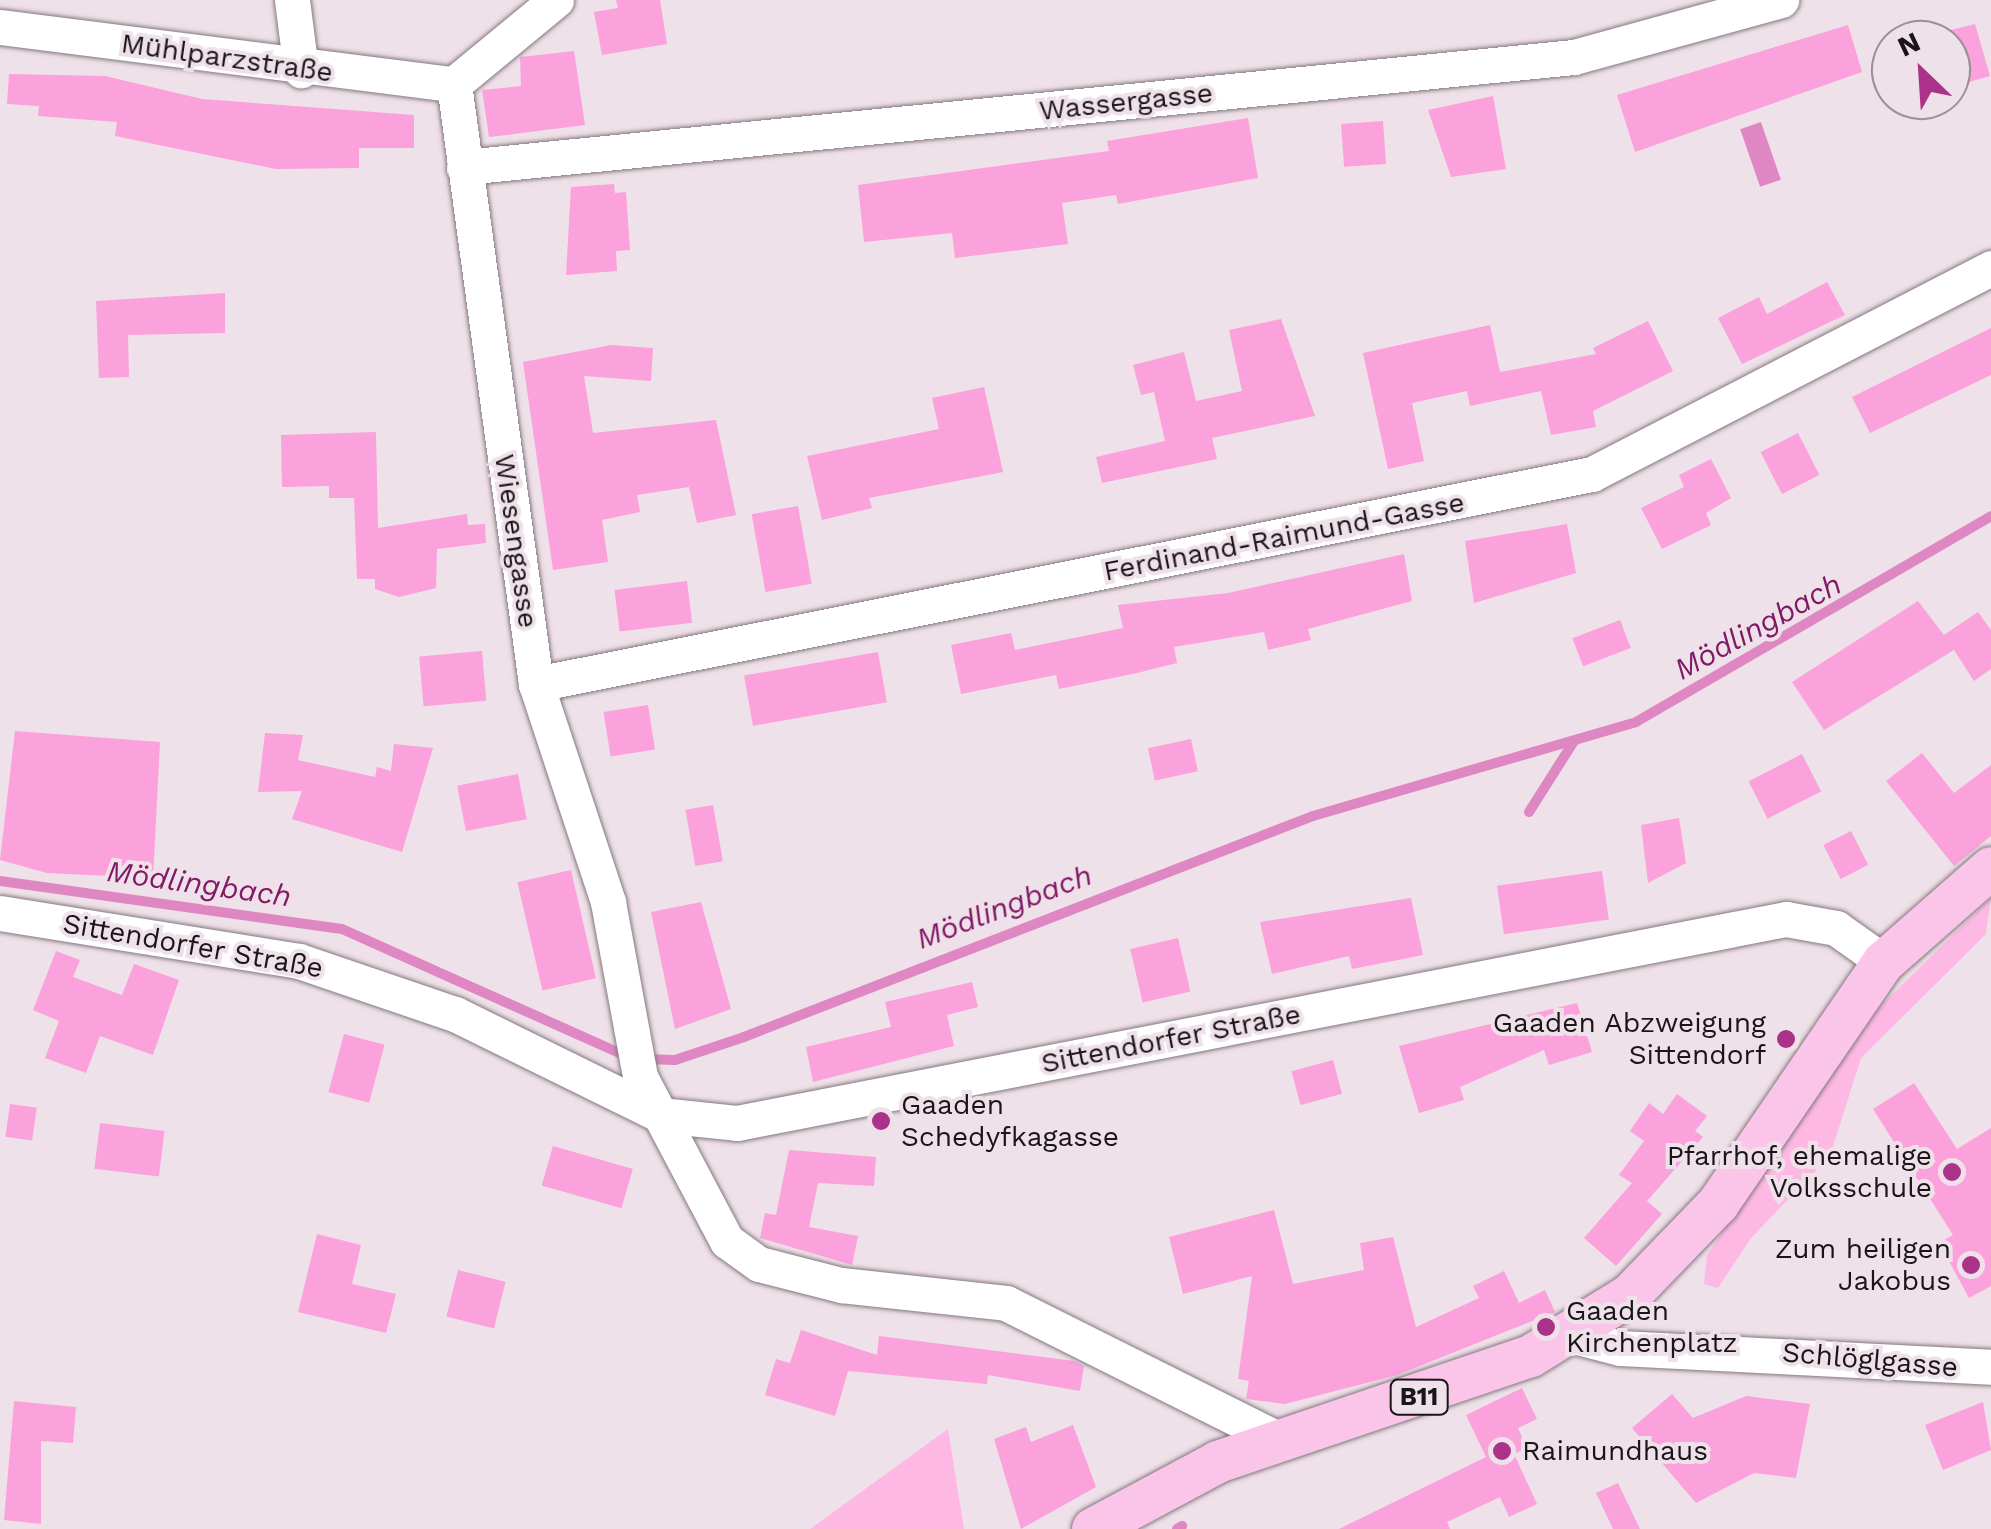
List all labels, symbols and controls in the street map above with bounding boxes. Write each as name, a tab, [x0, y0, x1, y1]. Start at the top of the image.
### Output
north arrow	[1871, 20, 1971, 120]
text: N	[1893, 25, 1925, 64]
street label: Mühlparzstraße	[119, 27, 335, 89]
street label: Wassergasse	[1038, 76, 1214, 128]
street label: Wiesengasse	[487, 452, 545, 630]
street label: Ferdinand-Raimund-Gasse	[1101, 486, 1467, 588]
water label: Mödlingbach	[1668, 566, 1848, 688]
water label: Mödlingbach	[105, 853, 293, 915]
water label: Mödlingbach	[911, 857, 1097, 957]
street label: Sittendorfer Straße	[60, 907, 326, 985]
street label: Sittendorfer Straße	[1038, 997, 1304, 1081]
place label: Gaaden Abzweigung Sittendorf	[1492, 1006, 1766, 1072]
marker: Gaaden Abzweigung Sittendorf	[1775, 1028, 1797, 1050]
place label: Gaaden Schedyfkagasse	[901, 1088, 1119, 1154]
marker: Gaaden Schedyfkagasse	[870, 1110, 892, 1132]
place label: Pfarrhof, ehemalige Volksschule	[1667, 1139, 1932, 1205]
marker: Pfarrhof, ehemalige Volksschule	[1941, 1161, 1963, 1183]
place label: Zum heiligen Jakobus	[1775, 1232, 1951, 1298]
marker: Zum heiligen Jakobus	[1960, 1254, 1982, 1276]
place label: Gaaden Kirchenplatz	[1566, 1294, 1737, 1360]
marker: Gaaden Kirchenplatz	[1535, 1316, 1557, 1338]
street label: Schlöglgasse	[1781, 1336, 1959, 1384]
road number: B11	[1389, 1377, 1449, 1417]
place label: Raimundhaus	[1522, 1434, 1708, 1468]
marker: Raimundhaus	[1491, 1440, 1513, 1462]

